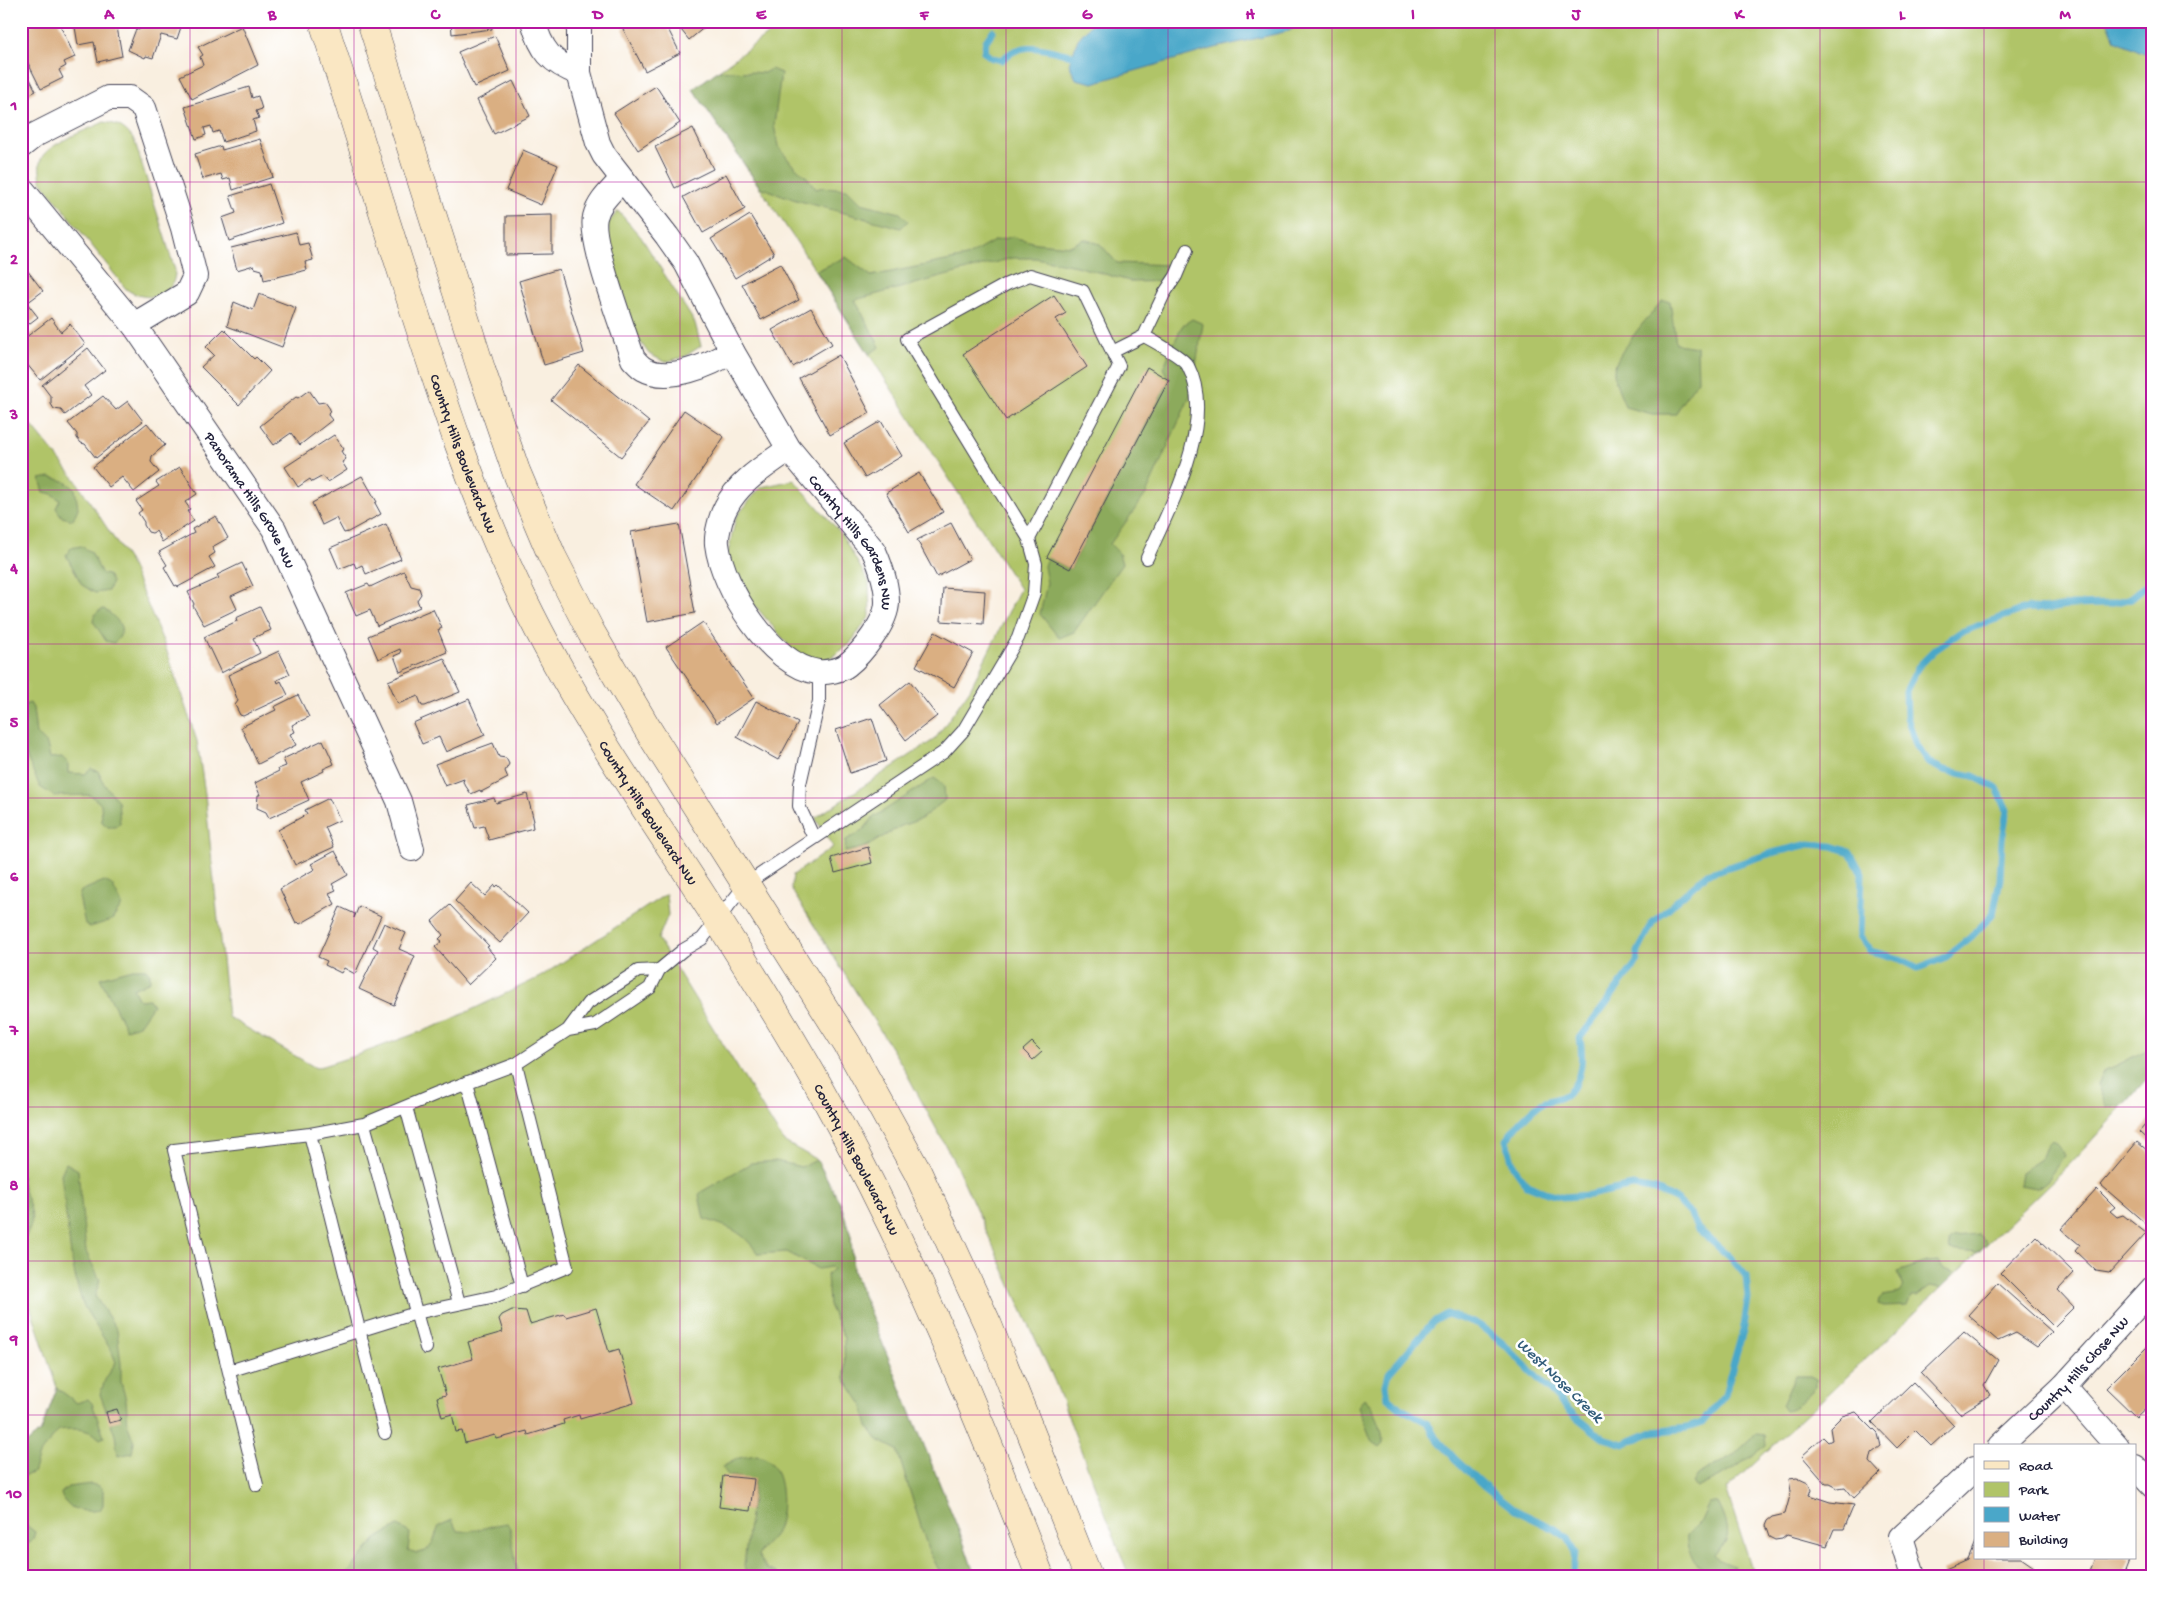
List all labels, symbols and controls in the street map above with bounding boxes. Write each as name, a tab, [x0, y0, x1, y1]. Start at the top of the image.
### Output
text: A	[103, 7, 115, 26]
text: B	[267, 7, 277, 26]
text: C	[430, 7, 441, 26]
text: D	[591, 7, 604, 26]
text: E	[756, 7, 767, 26]
text: F	[919, 7, 930, 26]
text: G	[1082, 7, 1093, 26]
text: H	[1245, 7, 1255, 26]
text: I	[1411, 7, 1415, 26]
text: J	[1571, 7, 1582, 26]
text: K	[1734, 7, 1746, 26]
text: L	[1899, 7, 1906, 26]
text: M	[2059, 7, 2071, 26]
text: 1	[10, 98, 17, 117]
text: 2	[10, 252, 18, 271]
street label: Country Hills Boulevard NW	[424, 372, 500, 537]
text: 3	[9, 407, 18, 426]
street label: Panorama Hills Grove NW	[199, 428, 298, 572]
street label: Country Hills Gardens NW	[803, 472, 894, 611]
text: 4	[9, 561, 18, 580]
text: 5	[10, 715, 19, 734]
street label: Country Hills Boulevard NW	[593, 738, 700, 890]
text: 6	[10, 869, 19, 888]
text: 7	[9, 1023, 19, 1042]
street label: Country Hills Boulevard NW	[808, 1081, 902, 1239]
text: 8	[10, 1178, 19, 1197]
street label: Country Hills Close NW	[2025, 1313, 2134, 1426]
text: 9	[9, 1332, 18, 1351]
water label: West Nose Creek	[1511, 1336, 1607, 1429]
legend	[1974, 1444, 2136, 1560]
text: Road	[2019, 1458, 2053, 1476]
text: Park	[2018, 1482, 2049, 1500]
text: 10	[5, 1486, 22, 1505]
text: Water	[2019, 1508, 2061, 1526]
text: Building	[2018, 1532, 2068, 1550]

